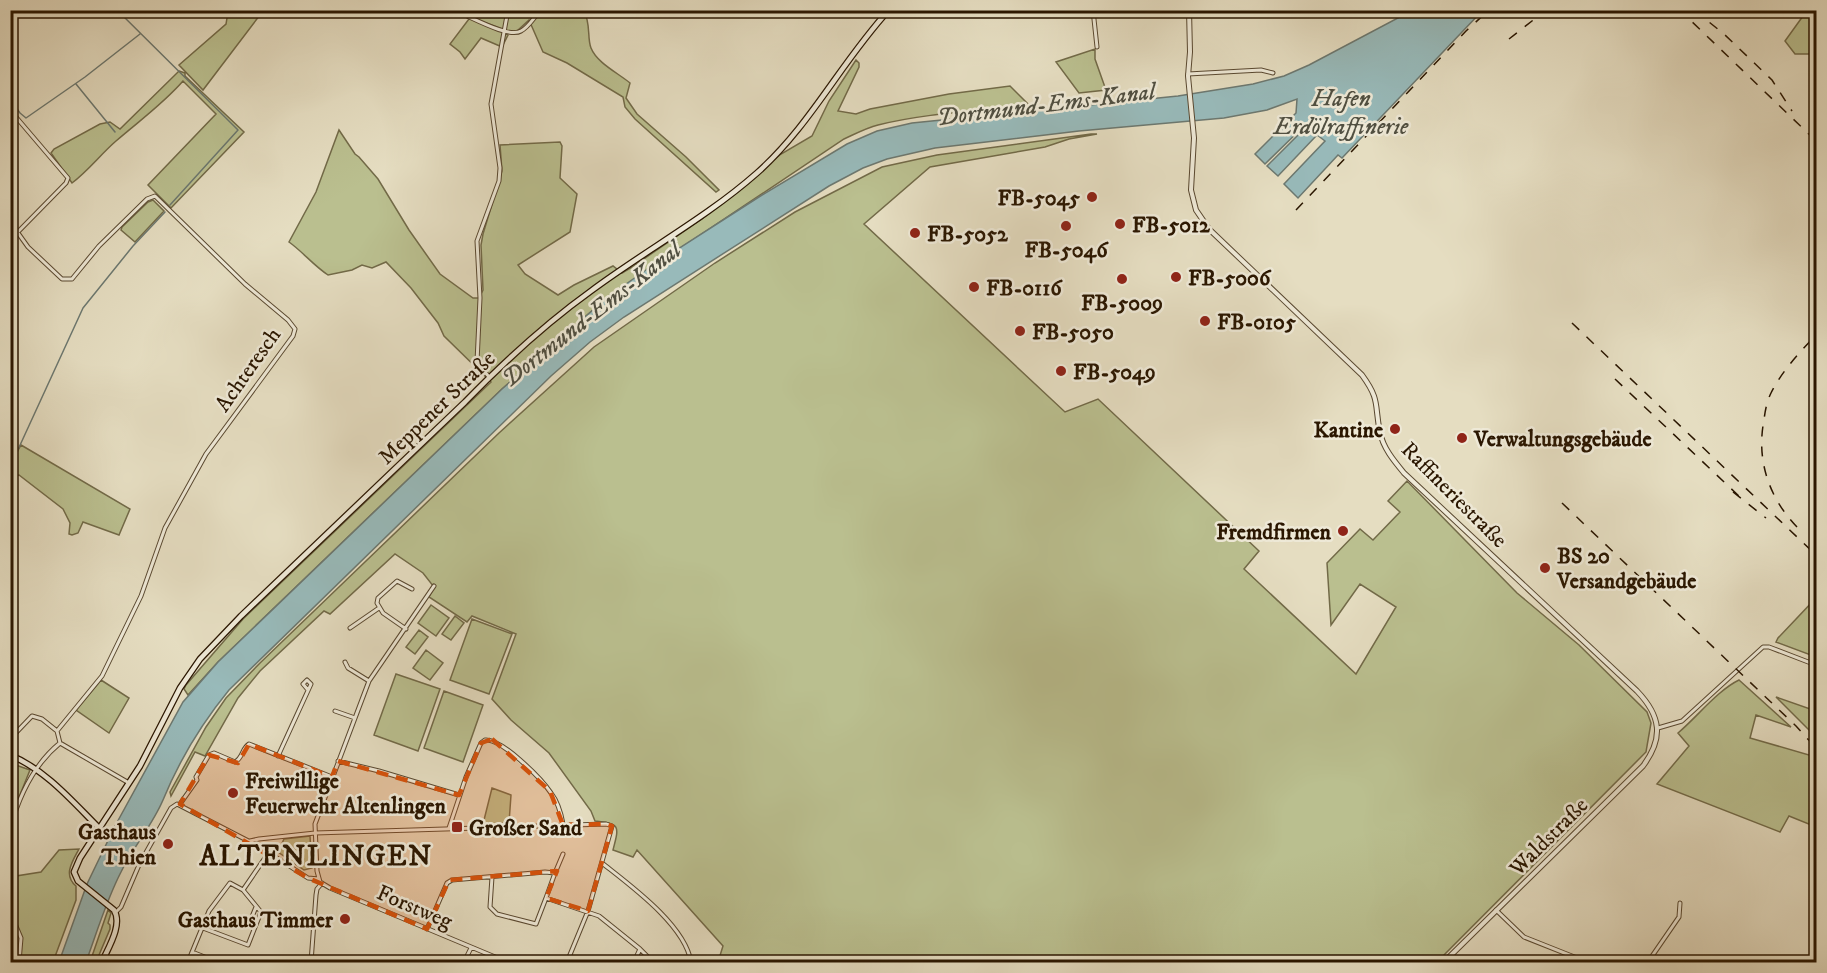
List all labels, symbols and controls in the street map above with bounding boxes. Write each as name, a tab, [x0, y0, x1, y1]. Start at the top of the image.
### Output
water label: Dortmund-Ems-Kanal	[935, 76, 1160, 133]
water label: Hafen Erdölraffinerie	[1272, 84, 1409, 142]
place label: FB-5045	[998, 185, 1080, 212]
marker: FB-5045	[1085, 190, 1099, 204]
place label: FB-5012	[1132, 212, 1211, 239]
marker: FB-5012	[1113, 217, 1127, 231]
marker: FB-5046	[1059, 219, 1073, 233]
place label: FB-5052	[927, 221, 1009, 248]
marker: FB-5052	[908, 226, 922, 240]
water label: Dortmund-Ems-Kanal	[496, 234, 689, 394]
place label: FB-5046	[1024, 237, 1109, 264]
place label: FB-5006	[1188, 265, 1272, 292]
marker: FB-5006	[1169, 270, 1183, 284]
marker: FB-5009	[1115, 272, 1129, 286]
place label: FB-0116	[986, 275, 1063, 302]
marker: FB-0116	[967, 280, 981, 294]
place label: FB-5009	[1081, 290, 1163, 317]
place label: FB-0105	[1217, 309, 1296, 336]
marker: FB-0105	[1198, 314, 1212, 328]
place label: FB-5050	[1032, 319, 1114, 346]
street label: Achteresch	[209, 322, 287, 417]
marker: FB-5050	[1013, 324, 1027, 338]
street label: Meppener Straße	[373, 346, 501, 471]
place label: FB-5049	[1073, 359, 1156, 386]
marker: FB-5049	[1054, 364, 1068, 378]
place label: Kantine	[1314, 417, 1383, 444]
marker: Kantine	[1388, 422, 1402, 436]
place label: Verwaltungsgebäude	[1473, 426, 1652, 453]
marker: Verwaltungsgebäude	[1455, 431, 1469, 445]
street label: Raffineriestraße	[1395, 436, 1513, 554]
place label: Fremdfirmen	[1216, 519, 1332, 546]
marker: Fremdfirmen	[1336, 524, 1350, 538]
place label: BS 20 Versandgebäude	[1556, 543, 1696, 595]
marker: BS 20 Versandgebäude	[1538, 561, 1552, 575]
place label: Freiwillige Feuerwehr Altenlingen	[245, 768, 447, 820]
marker: Freiwillige Feuerwehr Altenlingen	[226, 786, 240, 800]
street label: Waldstraße	[1503, 792, 1594, 883]
place label: Großer Sand	[469, 815, 583, 842]
place label: Gasthaus Thien	[78, 819, 157, 871]
marker: Großer Sand	[450, 820, 464, 834]
marker: Gasthaus Thien	[161, 837, 175, 851]
district label: ALTENLINGEN	[198, 839, 433, 874]
street label: Forstweg	[372, 879, 457, 936]
place label: Gasthaus Timmer	[178, 907, 334, 934]
marker: Gasthaus Timmer	[338, 912, 352, 926]

